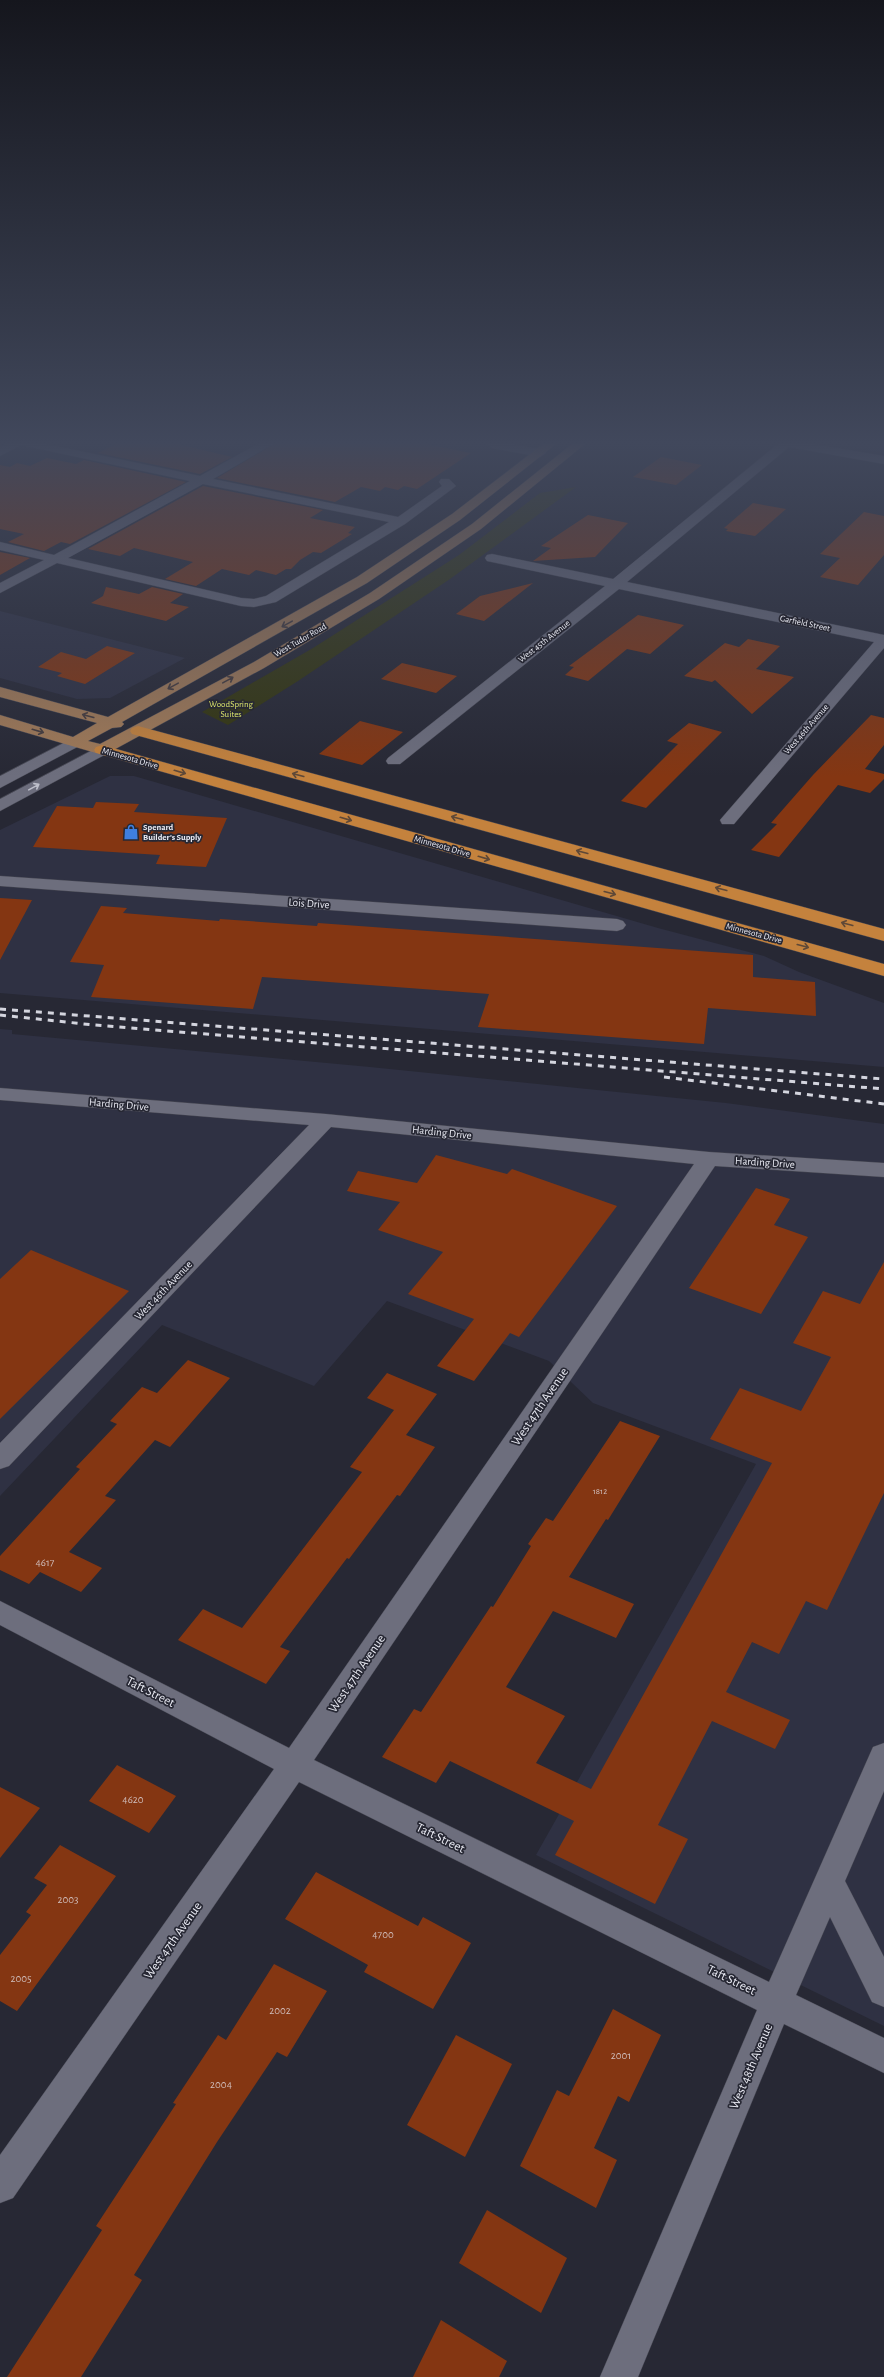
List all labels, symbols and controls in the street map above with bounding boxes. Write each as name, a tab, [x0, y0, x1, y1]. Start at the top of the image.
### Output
street label: Garfield Street	[779, 614, 831, 633]
street label: West 45th Avenue	[517, 619, 572, 664]
one-way arrow	[281, 620, 293, 628]
street label: West Tudor Road	[272, 622, 328, 659]
one-way arrow	[222, 676, 234, 683]
one-way arrow	[168, 683, 180, 691]
park label: WoodSpring Suites	[209, 700, 254, 719]
street label: West 46th Avenue	[782, 702, 831, 756]
one-way arrow	[81, 712, 94, 719]
one-way arrow	[31, 728, 44, 735]
street label: Minnesota Drive	[101, 746, 159, 771]
one-way arrow	[173, 769, 186, 776]
one-way arrow	[292, 771, 305, 778]
one-way arrow	[28, 783, 40, 791]
one-way arrow	[450, 814, 463, 821]
one-way arrow	[339, 816, 352, 823]
shop icon: Spenard Builder's Supply	[122, 823, 140, 841]
place label: Spenard Builder's Supply	[143, 823, 202, 842]
street label: Minnesota Drive	[413, 834, 471, 859]
one-way arrow	[576, 848, 589, 855]
one-way arrow	[478, 855, 491, 862]
one-way arrow	[715, 885, 728, 893]
one-way arrow	[603, 890, 616, 897]
street label: Lois Drive	[288, 897, 330, 910]
one-way arrow	[840, 920, 853, 927]
street label: Minnesota Drive	[725, 922, 783, 945]
one-way arrow	[796, 943, 809, 950]
street label: Harding Drive	[89, 1096, 149, 1113]
street label: Harding Drive	[412, 1124, 472, 1141]
street label: Harding Drive	[735, 1155, 795, 1170]
street label: West 46th Avenue	[133, 1259, 194, 1322]
street label: West 47th Avenue	[509, 1366, 571, 1448]
house number: 1812	[593, 1487, 607, 1496]
house number: 4617	[36, 1557, 55, 1568]
street label: West 47th Avenue	[326, 1633, 388, 1715]
street label: Taft Street	[124, 1675, 177, 1710]
house number: 4620	[122, 1794, 144, 1805]
street label: Taft Street	[414, 1821, 467, 1856]
house number: 2003	[57, 1894, 79, 1905]
street label: West 47th Avenue	[142, 1900, 205, 1982]
house number: 4700	[372, 1929, 394, 1940]
street label: Taft Street	[705, 1963, 758, 1998]
house number: 2005	[10, 1973, 32, 1984]
house number: 2002	[269, 2005, 291, 2016]
street label: West 48th Avenue	[728, 2022, 775, 2111]
house number: 2001	[611, 2050, 631, 2061]
house number: 2004	[210, 2079, 232, 2090]

